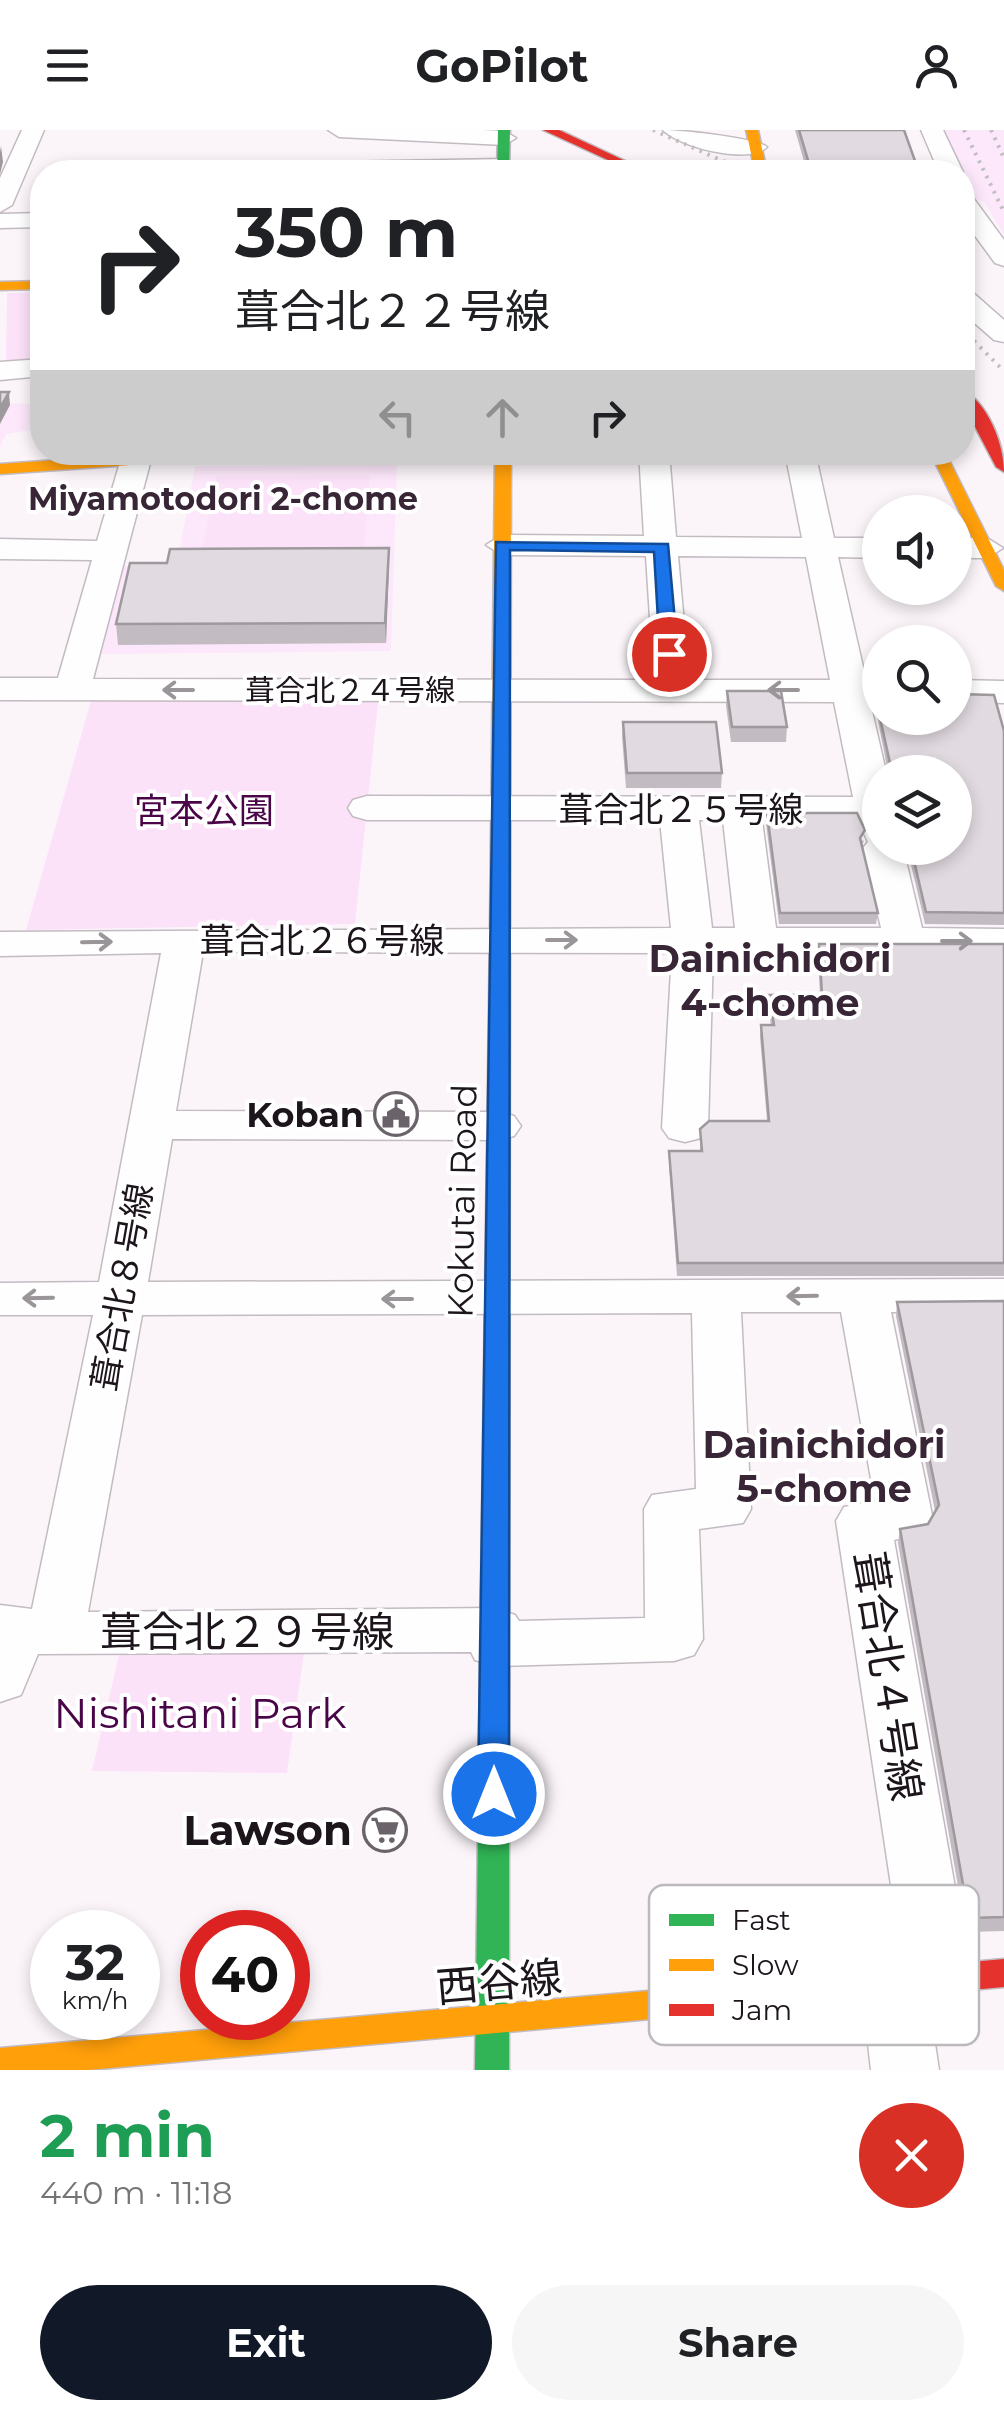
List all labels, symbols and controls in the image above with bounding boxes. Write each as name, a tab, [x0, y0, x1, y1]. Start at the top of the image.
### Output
icon: menu	[40, 38, 95, 93]
text: GoPilot	[415, 38, 589, 93]
icon: person	[909, 38, 964, 93]
text: 350 m	[235, 189, 458, 275]
icon: right	[70, 200, 200, 330]
text: 葺合北２２号線	[235, 283, 550, 338]
icon: left	[370, 390, 425, 445]
icon: ahead	[475, 390, 530, 445]
icon: right	[580, 390, 635, 445]
district label: Miyamotodori 2-chome	[28, 479, 418, 518]
map controls	[862, 495, 972, 865]
button: sound	[862, 495, 972, 605]
pin	[627, 612, 712, 697]
button: search	[862, 625, 972, 735]
icon: arrive	[642, 627, 697, 682]
street label: 葺合北２４号線	[245, 672, 455, 709]
one-way arrow	[162, 680, 194, 700]
one-way arrow	[767, 680, 800, 700]
button: layers	[862, 755, 972, 865]
street label: 葺合北２５号線	[558, 788, 804, 831]
park label: 宮本公園	[134, 789, 274, 832]
street label: 葺合北２６号線	[199, 919, 445, 962]
one-way arrow	[546, 930, 578, 950]
one-way arrow	[940, 932, 973, 950]
one-way arrow	[81, 933, 113, 952]
district label: Dainichidori 4-chome	[649, 935, 891, 1026]
street label: Kokutai Road	[438, 1083, 486, 1319]
public building icon: Koban	[373, 1091, 419, 1137]
place label: Koban	[246, 1093, 364, 1136]
street label: 葺合北８号線	[83, 1180, 161, 1394]
one-way arrow	[786, 1286, 818, 1306]
one-way arrow	[22, 1288, 54, 1308]
one-way arrow	[382, 1289, 414, 1308]
district label: Dainichidori 5-chome	[703, 1421, 945, 1512]
street label: 葺合北４号線	[843, 1547, 933, 1805]
street label: 葺合北２９号線	[100, 1606, 394, 1658]
park label: Nishitani Park	[54, 1687, 346, 1739]
position arrow	[442, 1742, 546, 1846]
place label: Lawson	[183, 1804, 352, 1856]
supermarket icon: Lawson	[362, 1807, 408, 1853]
legend	[649, 1885, 979, 2045]
text: Fast	[732, 1903, 791, 1937]
speed limit sign: 40	[180, 1910, 310, 2040]
text: 32	[66, 1932, 124, 1993]
text: Slow	[732, 1948, 799, 1982]
street label: 西谷線	[434, 1951, 564, 2013]
text: km/h	[62, 1985, 128, 2015]
text: Jam	[731, 1993, 792, 2027]
text: 2 min	[40, 2099, 215, 2172]
button: close	[859, 2103, 964, 2208]
text: 440 m · 11:18	[40, 2173, 233, 2212]
button: Exit	[40, 2285, 492, 2400]
button: Share	[512, 2285, 964, 2400]

